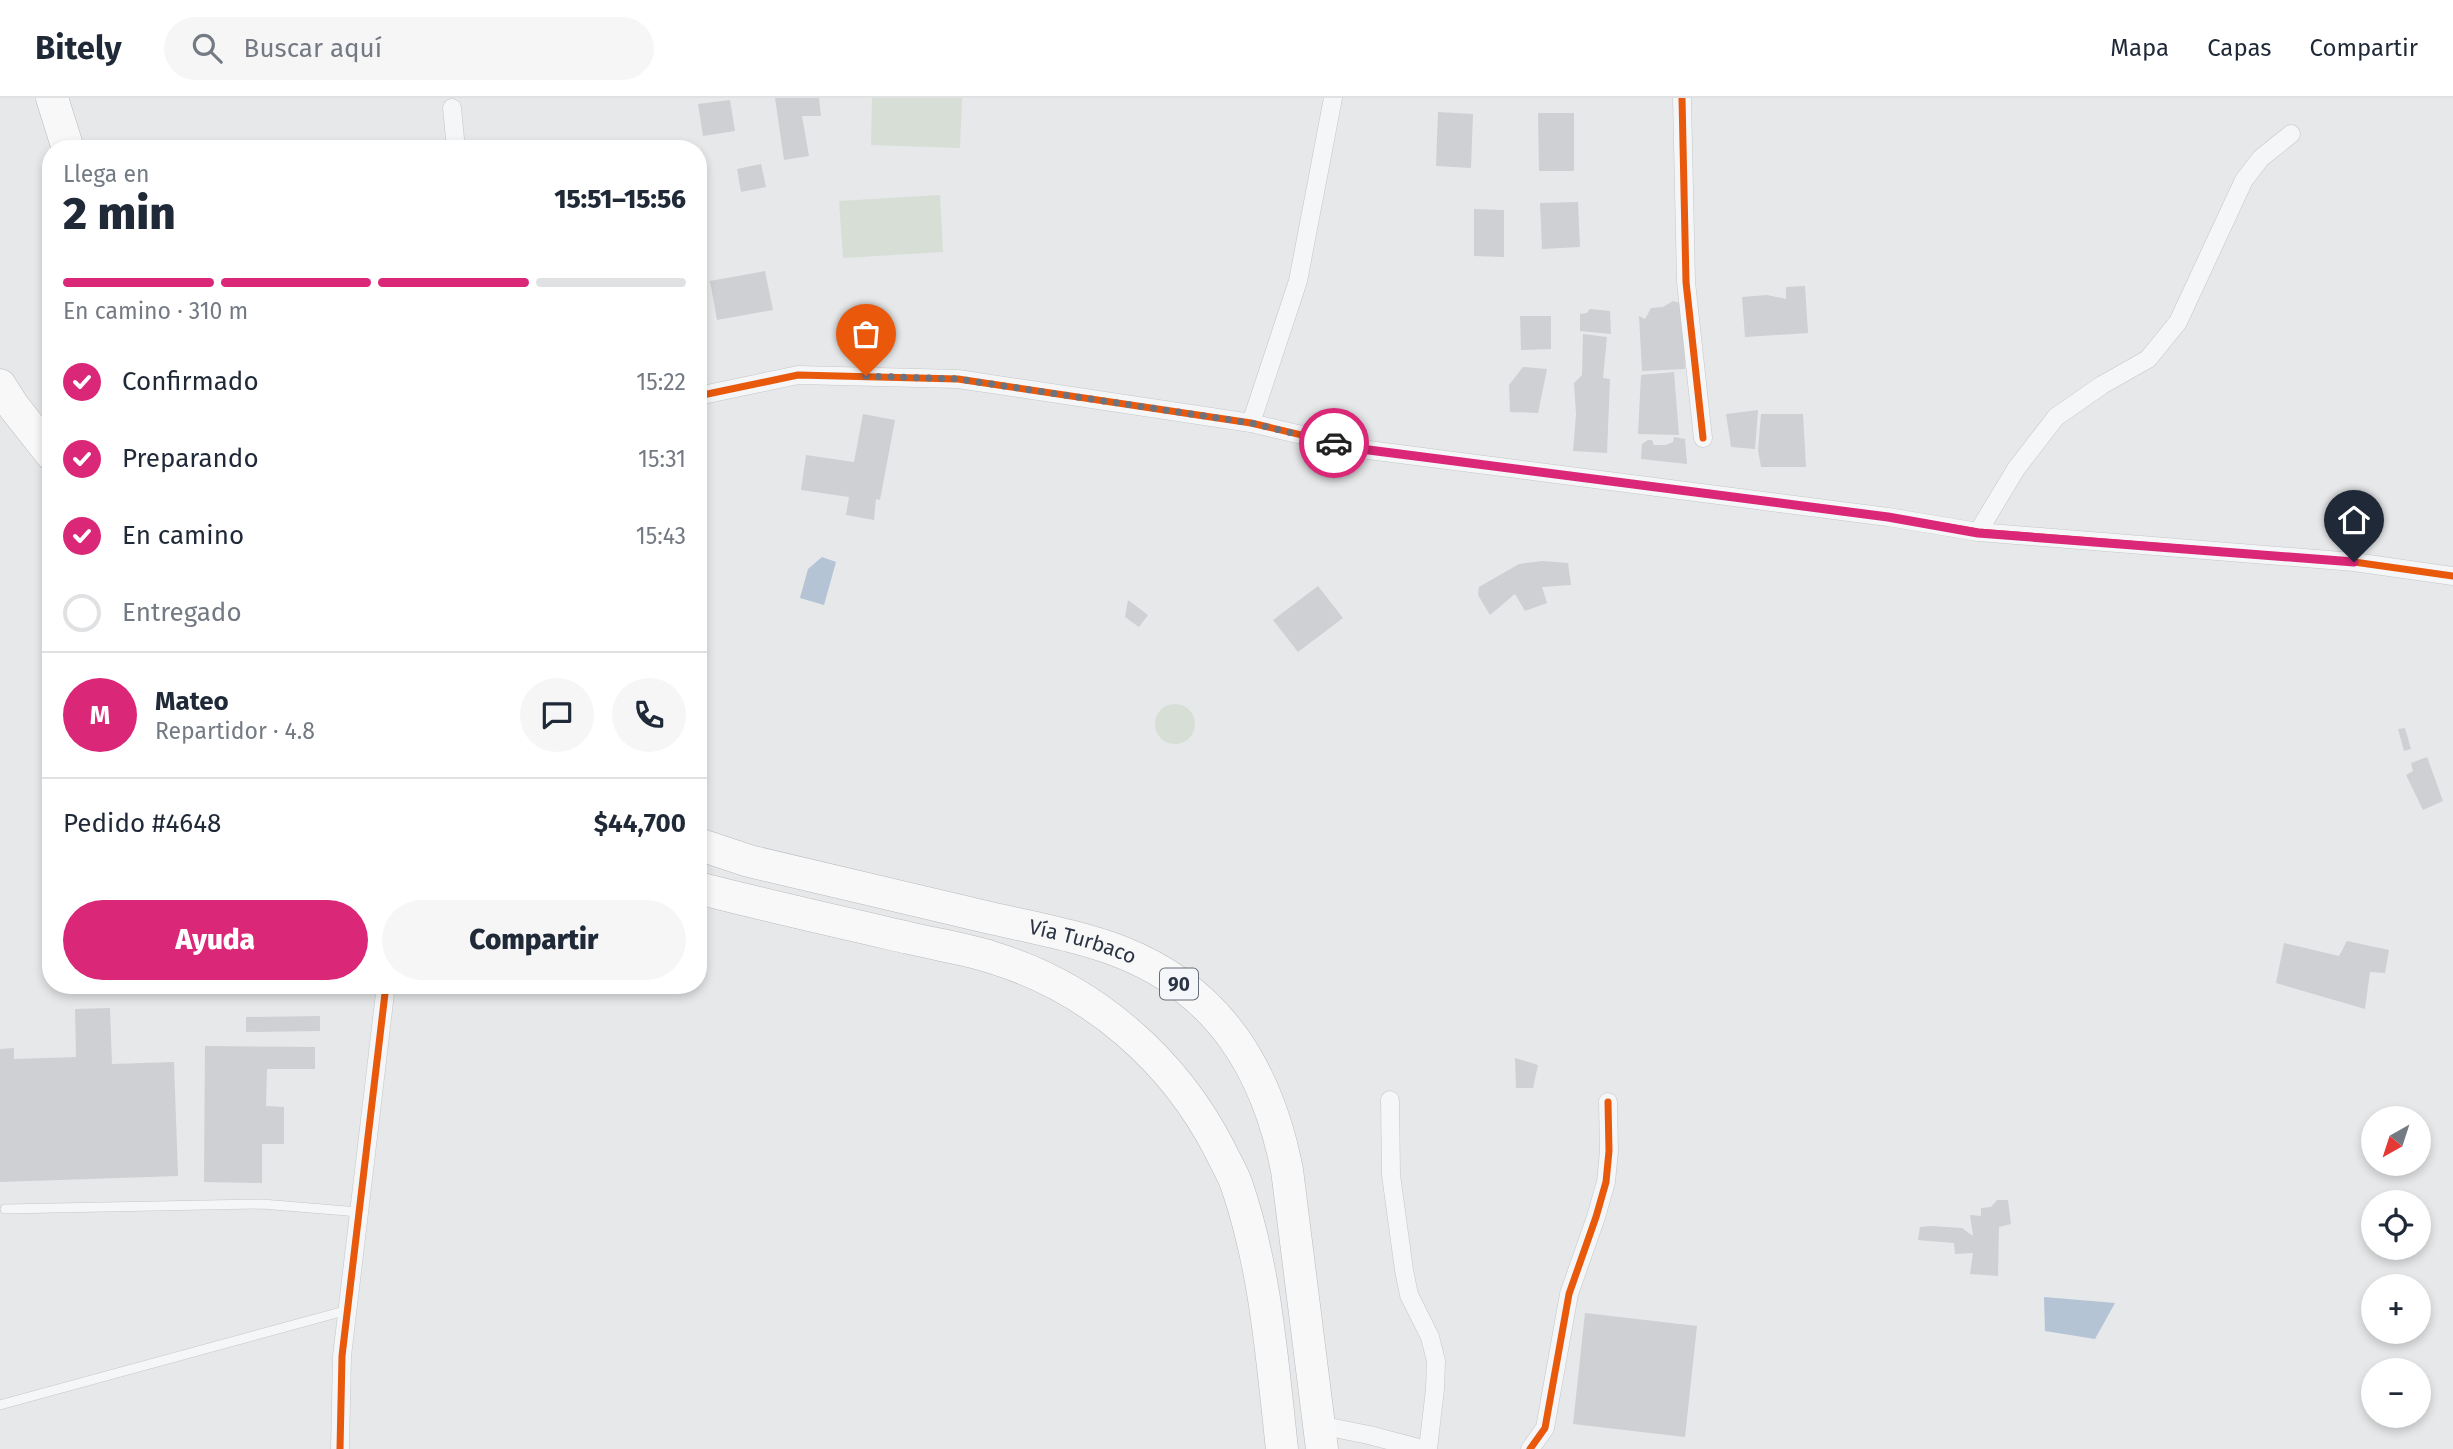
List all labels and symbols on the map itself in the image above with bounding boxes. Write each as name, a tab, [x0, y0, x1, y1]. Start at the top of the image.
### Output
pin	[836, 304, 896, 376]
courier	[1299, 408, 1369, 478]
pin	[2324, 490, 2384, 562]
street label: Vía Turbaco	[1026, 914, 1141, 970]
road number: 90	[1160, 968, 1198, 1000]
north arrow	[2361, 1106, 2431, 1176]

